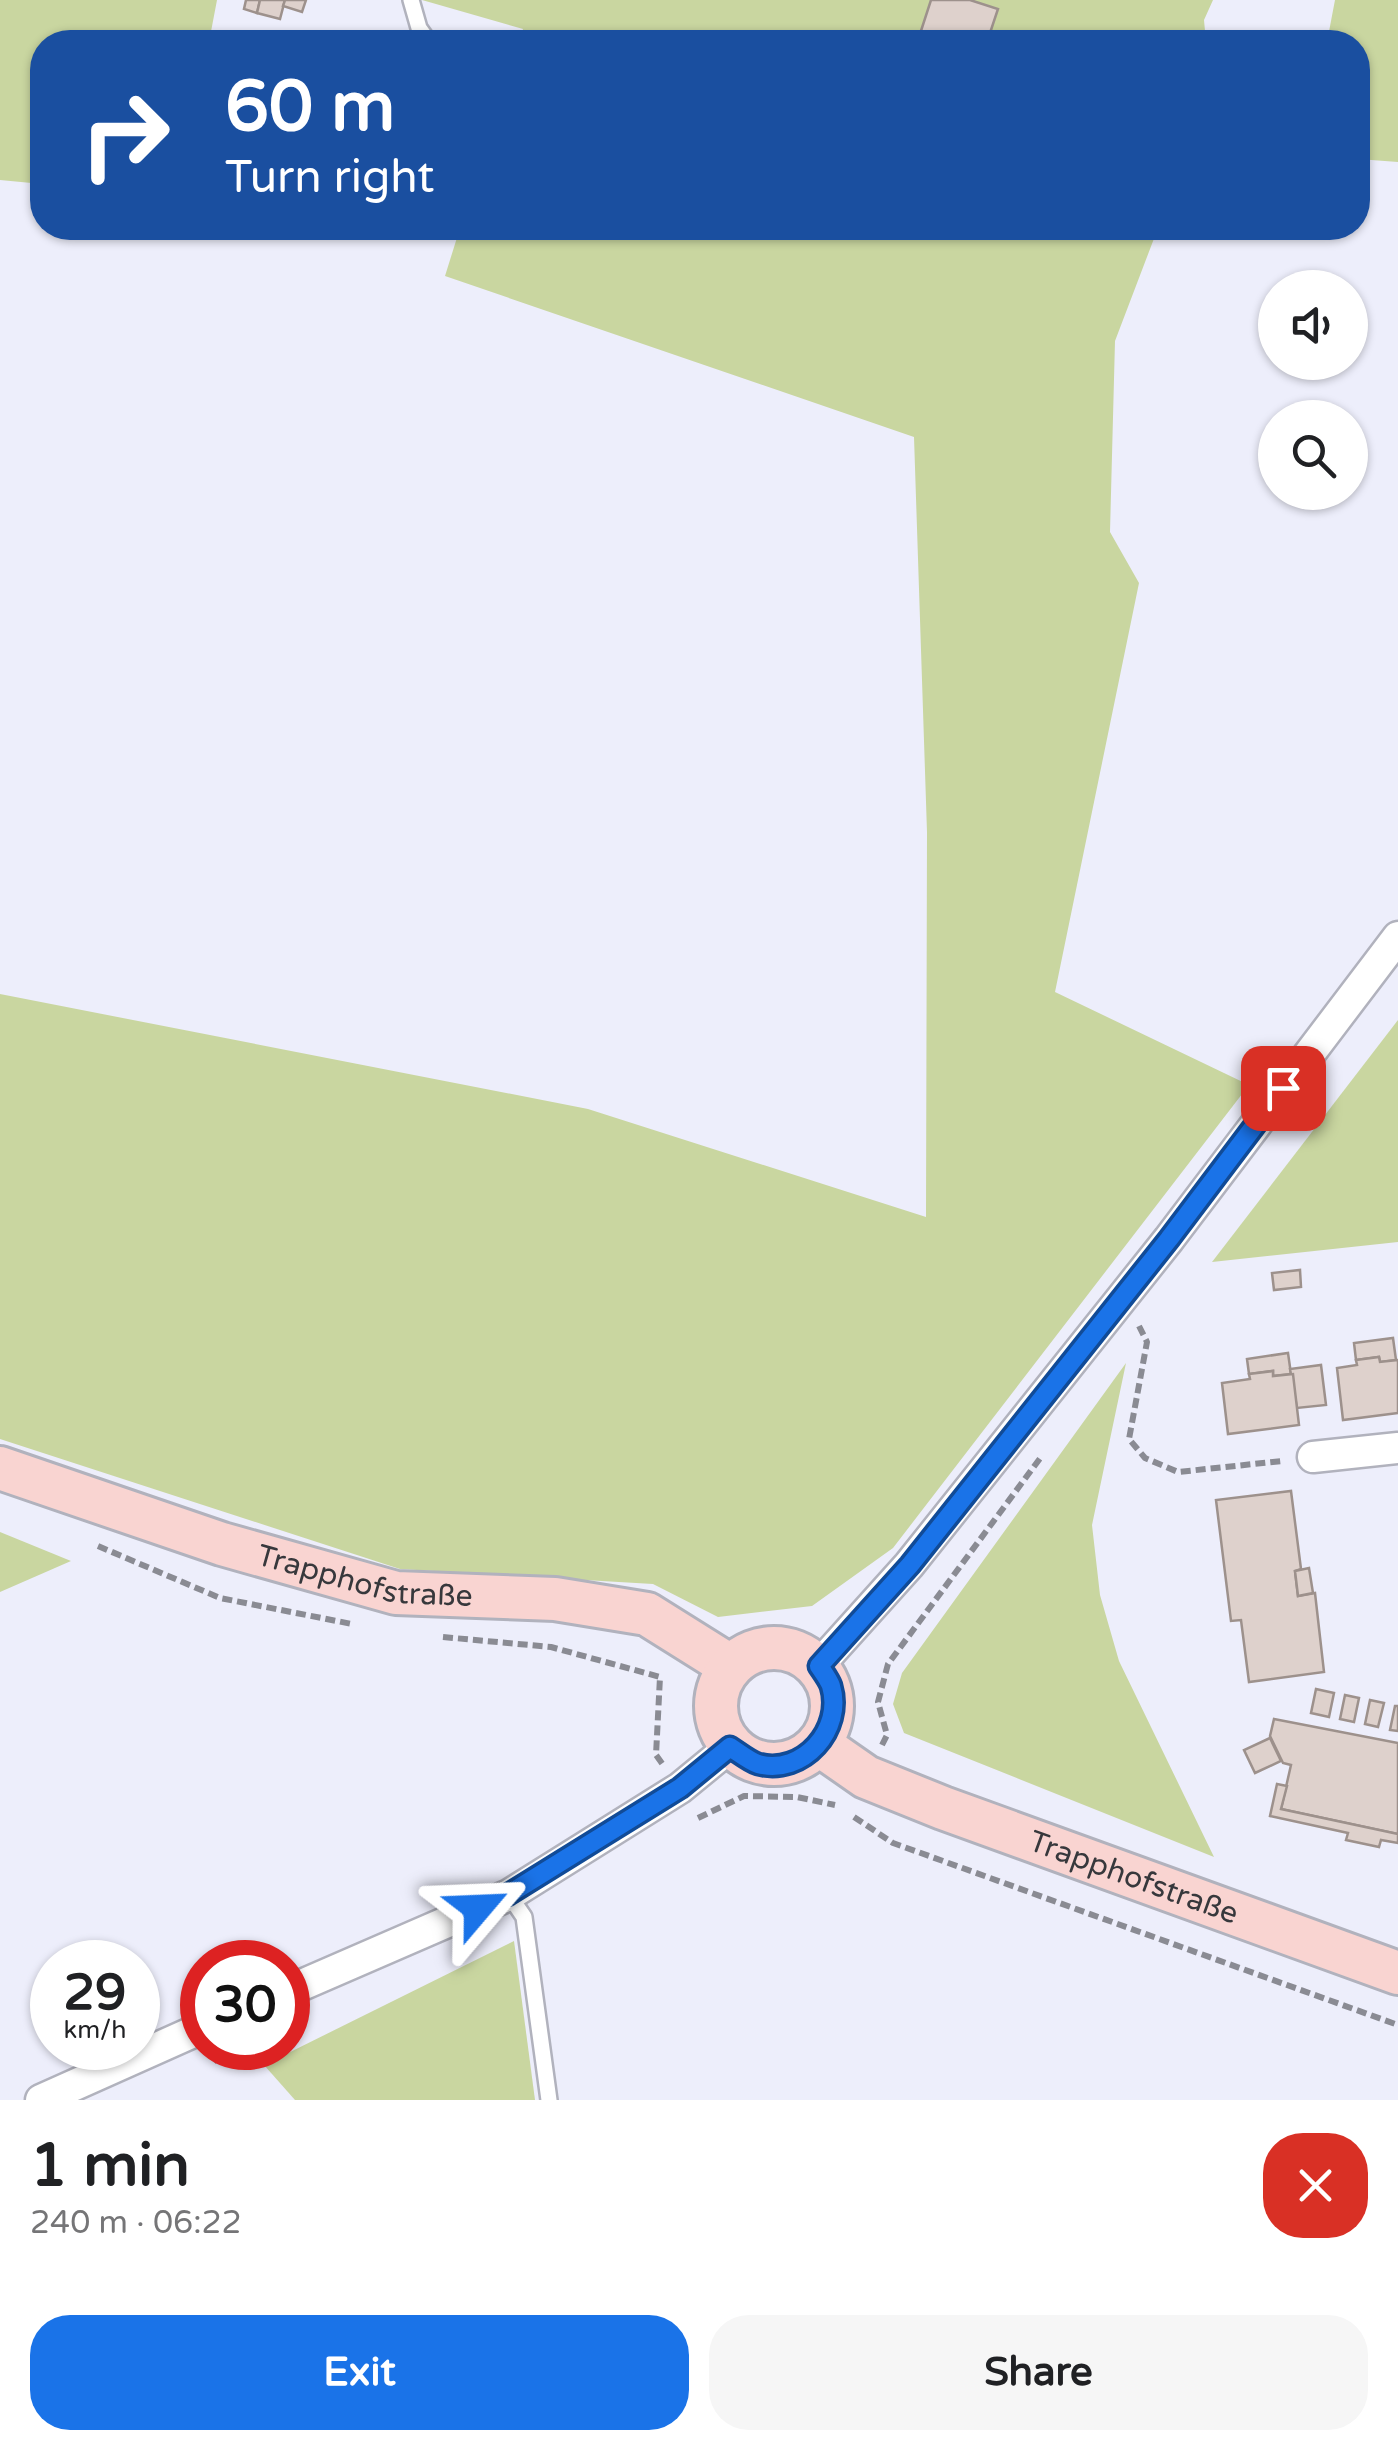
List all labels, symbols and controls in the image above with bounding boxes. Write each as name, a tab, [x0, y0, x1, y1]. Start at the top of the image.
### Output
text: 60 m	[225, 66, 395, 150]
icon: right	[60, 70, 190, 200]
text: Turn right	[225, 151, 434, 205]
map controls	[1258, 270, 1368, 510]
button: sound	[1258, 270, 1368, 380]
button: search	[1258, 400, 1368, 510]
pin	[1241, 1046, 1326, 1131]
icon: arrive	[1256, 1061, 1311, 1116]
street label: Trapphofstraße	[253, 1536, 473, 1614]
street label: Trapphofstraße	[1024, 1822, 1243, 1932]
position arrow	[426, 1856, 530, 1960]
speed limit sign: 30	[180, 1940, 310, 2070]
text: 29	[64, 1963, 126, 2023]
text: km/h	[64, 2015, 126, 2045]
text: 1 min	[30, 2130, 190, 2202]
button: close	[1263, 2133, 1368, 2238]
text: 240 m · 06:22	[30, 2204, 242, 2242]
button: Exit	[30, 2315, 689, 2430]
button: Share	[709, 2315, 1368, 2430]

